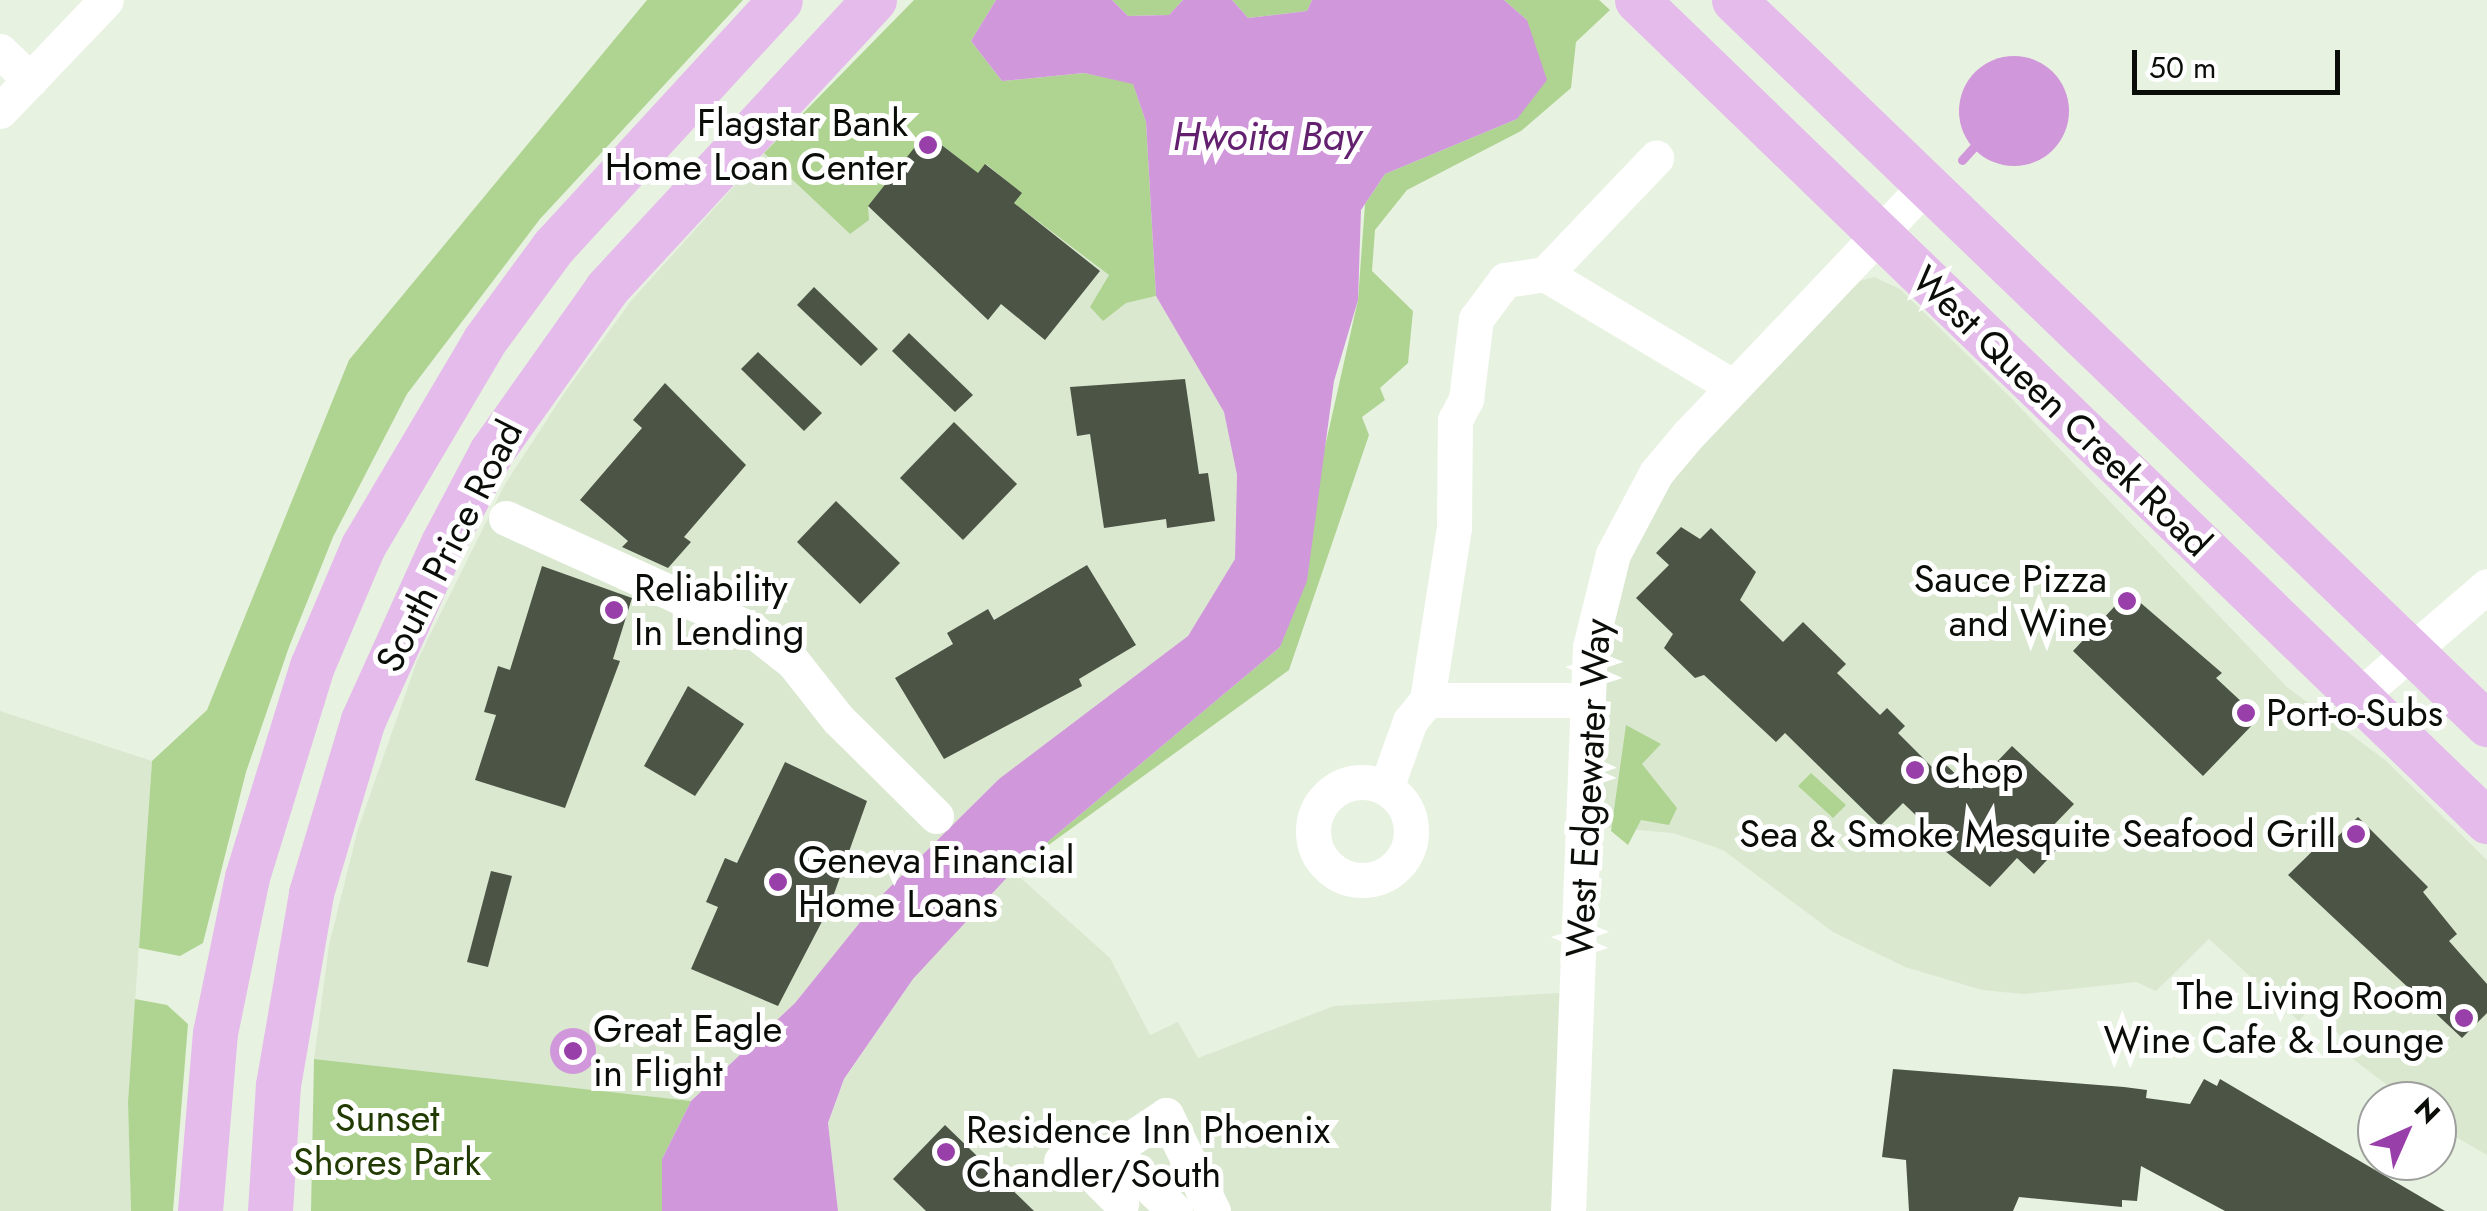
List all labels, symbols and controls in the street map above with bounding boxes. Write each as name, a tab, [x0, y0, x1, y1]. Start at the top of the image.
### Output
scale bar	[2137, 30, 2344, 92]
text: 50 m	[2149, 46, 2216, 89]
place label: Flagstar Bank Home Loan Center	[605, 100, 908, 190]
water label: Hwoita Bay	[1173, 112, 1361, 160]
marker: Flagstar Bank Home Loan Center	[917, 134, 939, 156]
street label: West Queen Creek Road	[1903, 256, 2221, 566]
street label: South Price Road	[366, 413, 532, 679]
place label: Sauce Pizza and Wine	[1914, 556, 2107, 646]
place label: Reliability In Lending	[634, 565, 804, 654]
marker: Sauce Pizza and Wine	[2116, 590, 2138, 612]
marker: Reliability In Lending	[603, 599, 625, 621]
street label: West Edgewater Way	[1556, 618, 1620, 958]
place label: Port-o-Subs	[2266, 690, 2443, 736]
marker: Port-o-Subs	[2235, 702, 2257, 724]
place label: Chop	[1935, 747, 2023, 793]
marker: Chop	[1904, 759, 1926, 781]
place label: Sea & Smoke Mesquite Seafood Grill	[1739, 811, 2336, 857]
marker: Sea & Smoke Mesquite Seafood Grill	[2345, 823, 2367, 845]
place label: Geneva Financial Home Loans	[798, 837, 1074, 926]
marker: Geneva Financial Home Loans	[767, 871, 789, 893]
place label: The Living Room Wine Cafe & Lounge	[2103, 973, 2444, 1062]
place label: Great Eagle in Flight	[593, 1006, 782, 1096]
marker: The Living Room Wine Cafe & Lounge	[2453, 1007, 2475, 1029]
marker: Great Eagle in Flight	[562, 1040, 584, 1062]
north arrow	[2357, 1081, 2457, 1181]
text: N	[2405, 1088, 2450, 1133]
park label: Sunset Shores Park	[293, 1095, 481, 1184]
place label: Residence Inn Phoenix Chandler/South	[966, 1107, 1330, 1196]
marker: Residence Inn Phoenix Chandler/South	[935, 1141, 957, 1163]

